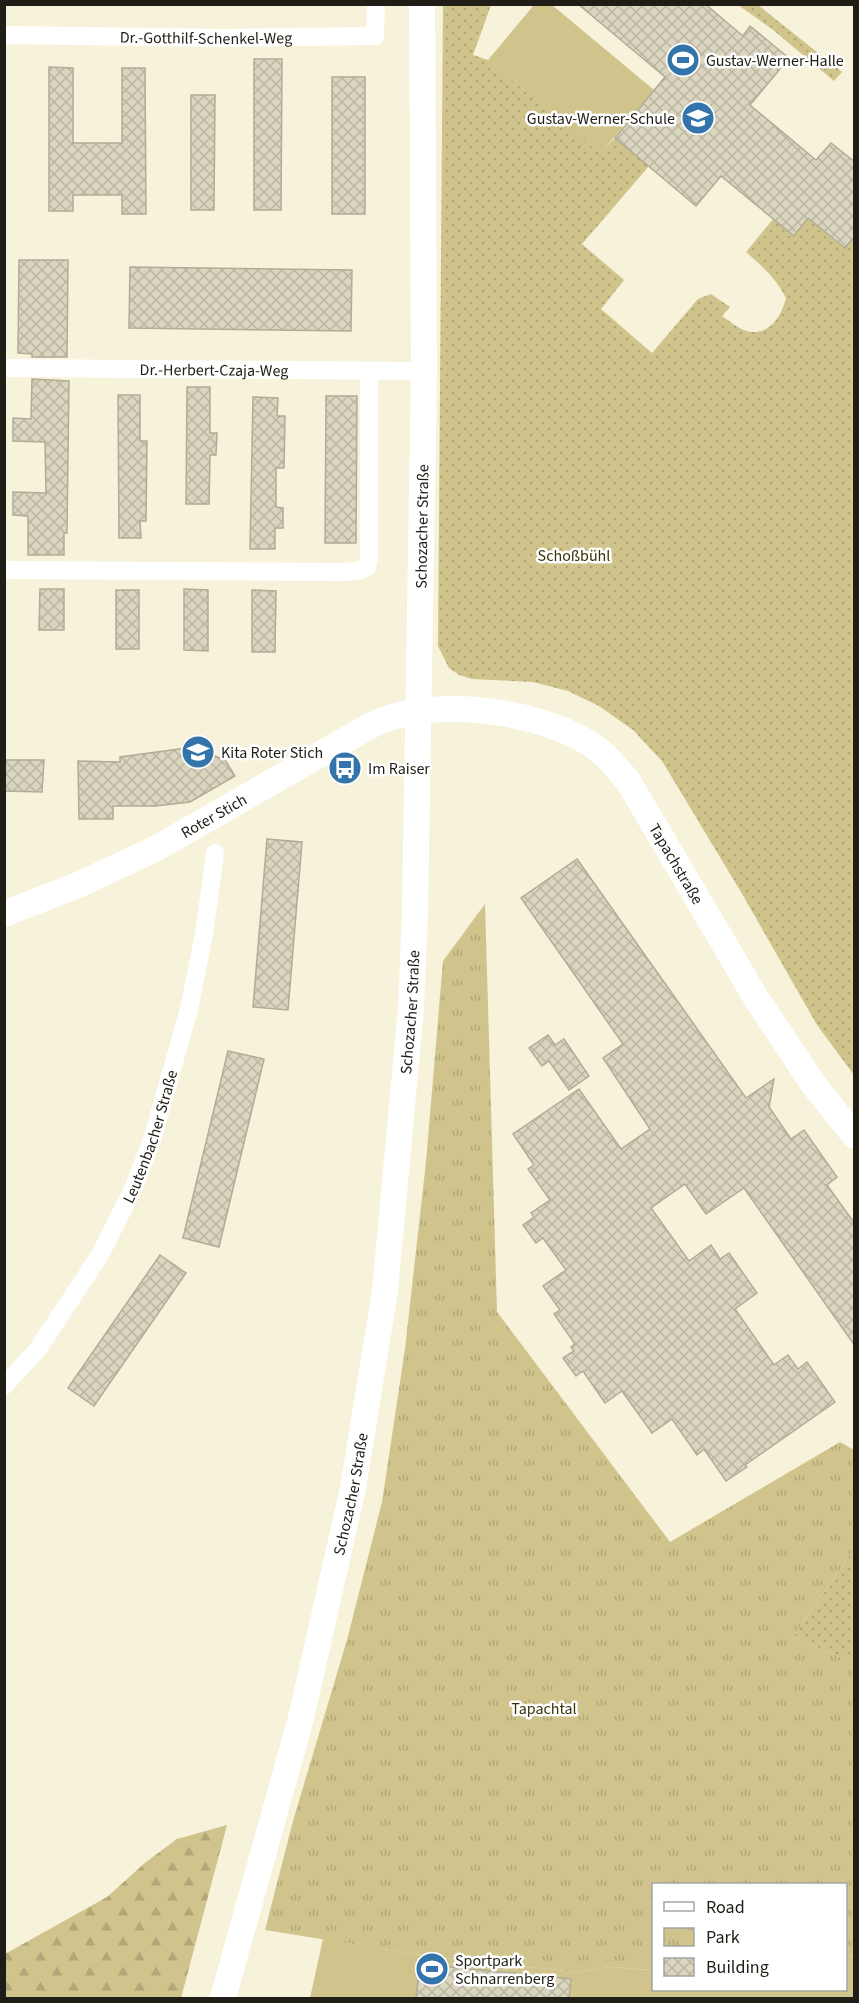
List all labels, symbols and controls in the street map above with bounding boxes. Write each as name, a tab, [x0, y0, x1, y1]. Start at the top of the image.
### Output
street label: Dr.-Gotthilf-Schenkel-Weg	[120, 27, 292, 50]
sports icon: Gustav-Werner-Halle	[665, 42, 701, 78]
place label: Gustav-Werner-Halle	[706, 50, 844, 72]
school or university icon: Gustav-Werner-Schule	[680, 100, 716, 136]
place label: Gustav-Werner-Schule	[527, 108, 675, 130]
street label: Dr.-Herbert-Czaja-Weg	[140, 359, 288, 382]
street label: Schozacher Straße	[410, 464, 434, 589]
park label: Schoßbühl	[538, 545, 610, 567]
school or university icon: Kita Roter Stich	[180, 734, 216, 770]
place label: Kita Roter Stich	[221, 742, 323, 764]
bus stop icon: Im Raiser	[327, 750, 363, 786]
place label: Im Raiser	[368, 758, 430, 780]
street label: Roter Stich	[177, 789, 251, 844]
street label: Tapachstraße	[643, 820, 708, 909]
street label: Schozacher Straße	[395, 950, 425, 1075]
street label: Leutenbacher Straße	[118, 1067, 183, 1207]
street label: Schozacher Straße	[328, 1431, 374, 1558]
park label: Tapachtal	[511, 1698, 577, 1720]
legend	[652, 1883, 847, 1991]
text: Road	[706, 1895, 745, 1920]
text: Park	[706, 1925, 740, 1950]
place label: Sportpark Schnarrenberg	[455, 1950, 554, 1990]
sports icon: Sportpark Schnarrenberg	[414, 1951, 450, 1987]
text: Building	[706, 1955, 769, 1980]

